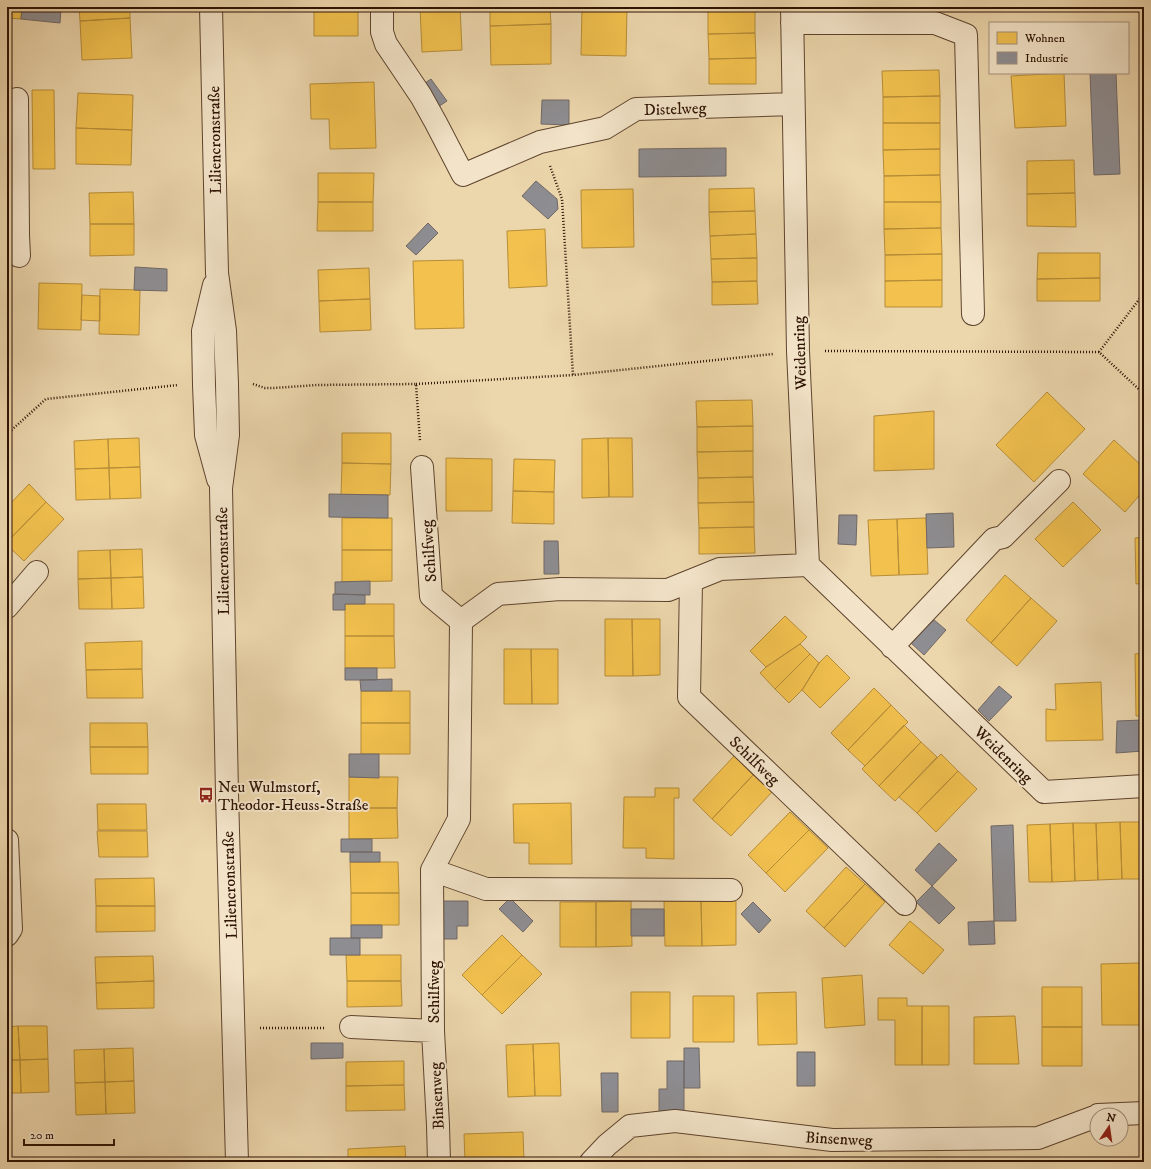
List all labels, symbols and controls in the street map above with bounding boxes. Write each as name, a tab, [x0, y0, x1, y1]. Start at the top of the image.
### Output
legend	[989, 22, 1129, 74]
text: Wohnen	[1024, 31, 1066, 46]
text: Industrie	[1025, 51, 1068, 66]
street label: Liliencronstraße	[204, 85, 226, 194]
street label: Distelweg	[643, 98, 707, 120]
street label: Weidenring	[789, 316, 811, 391]
street label: Liliencronstraße	[212, 506, 234, 615]
street label: Schilfweg	[417, 519, 441, 583]
street label: Weidenring	[969, 721, 1037, 788]
street label: Schilfweg	[725, 732, 784, 790]
place label: Neu Wulmstorf, Theodor-Heuss-Straße	[218, 777, 369, 815]
bus stop icon: Neu Wulmstorf, Theodor-Heuss-Straße	[197, 786, 215, 804]
street label: Liliencronstraße	[218, 830, 242, 939]
street label: Schilfweg	[424, 961, 444, 1023]
street label: Binsenweg	[425, 1062, 449, 1130]
north arrow	[1089, 1107, 1129, 1147]
text: N	[1105, 1110, 1117, 1126]
scale bar	[24, 1121, 114, 1147]
street label: Binsenweg	[805, 1127, 873, 1151]
text: 20 m	[30, 1128, 54, 1143]

